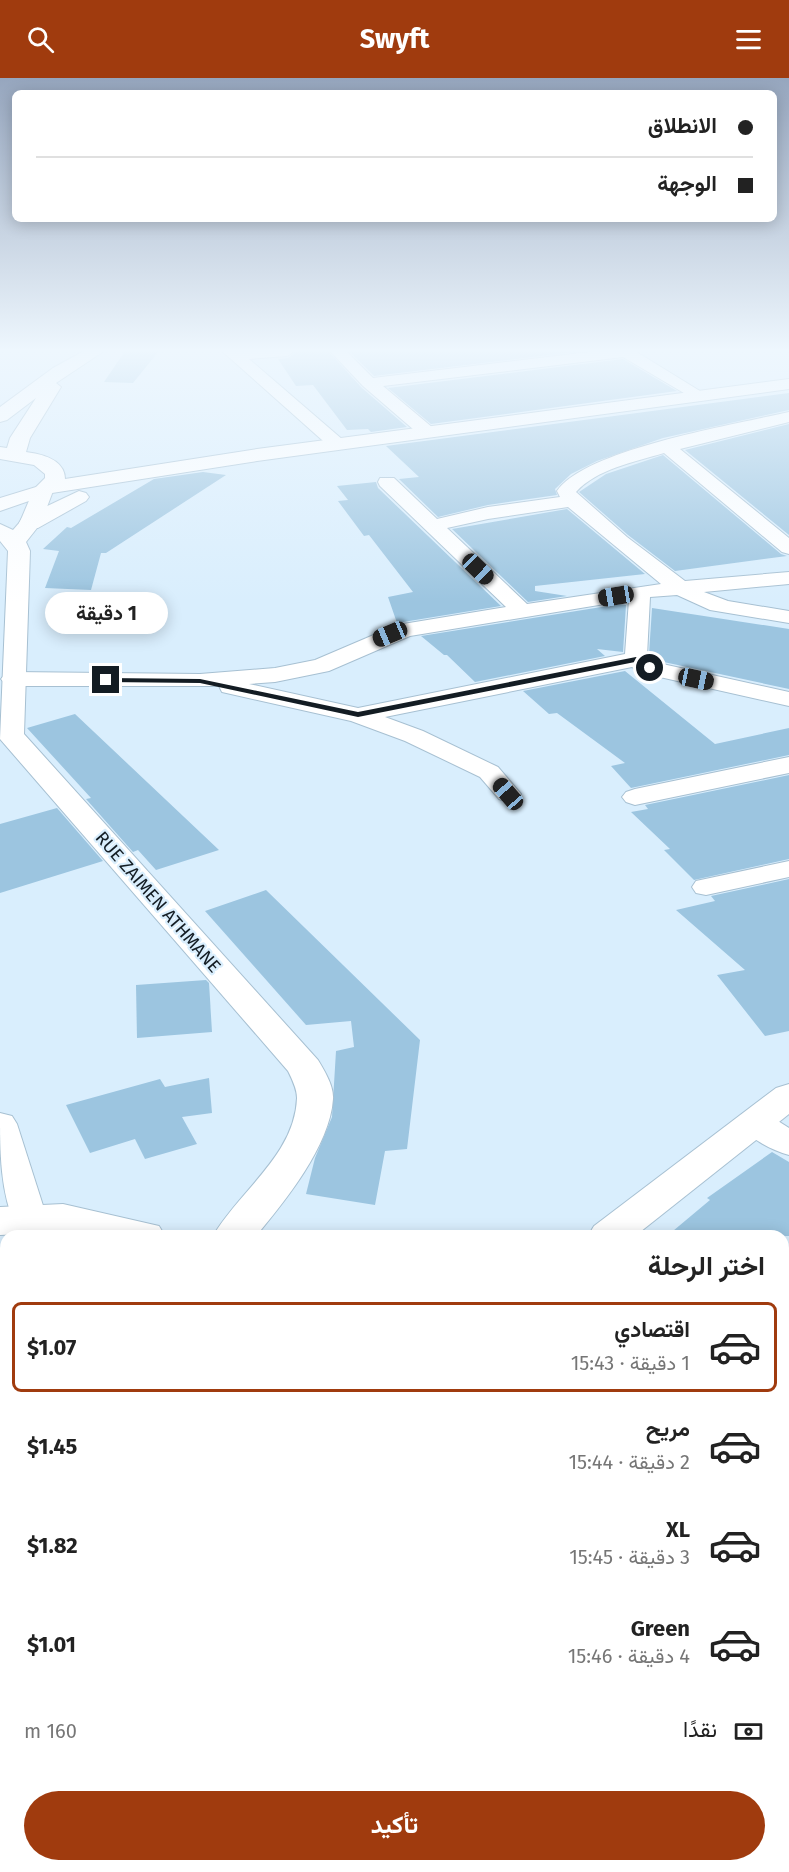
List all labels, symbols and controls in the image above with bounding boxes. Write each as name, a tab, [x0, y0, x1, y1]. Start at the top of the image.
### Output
icon: search	[24, 23, 57, 56]
text: Swyft	[360, 23, 429, 55]
icon: menu	[732, 23, 765, 56]
text: الانطلاق	[648, 112, 717, 139]
text: الوجهة	[657, 170, 717, 197]
car	[459, 550, 497, 588]
car	[597, 584, 635, 608]
callout: 1 دقيقة	[45, 593, 168, 635]
text: 1 دقيقة	[76, 601, 137, 625]
car	[370, 619, 410, 649]
route start	[636, 654, 663, 681]
route end	[92, 666, 119, 693]
car	[677, 666, 715, 692]
car	[489, 775, 527, 813]
street label: RUE ZAIMEN ATHMANE	[91, 827, 225, 977]
text: اختر الرحلة	[648, 1250, 765, 1282]
text: اقتصادي	[614, 1316, 690, 1343]
icon: car	[708, 1320, 762, 1374]
text: $1.07	[27, 1334, 76, 1361]
text: 1 دقيقة · 15:43	[571, 1351, 690, 1375]
text: مريح	[646, 1415, 690, 1442]
icon: car	[708, 1419, 762, 1473]
text: $1.45	[27, 1433, 77, 1460]
text: 2 دقيقة · 15:44	[568, 1450, 690, 1474]
text: XL	[666, 1516, 690, 1543]
icon: car	[708, 1518, 762, 1572]
text: $1.82	[27, 1532, 78, 1559]
text: 3 دقيقة · 15:45	[569, 1545, 690, 1569]
text: Green	[631, 1615, 690, 1642]
icon: car	[708, 1617, 762, 1671]
text: $1.01	[27, 1631, 76, 1658]
text: 4 دقيقة · 15:46	[568, 1644, 690, 1668]
icon: cash	[732, 1715, 765, 1748]
text: نقدًا	[683, 1716, 717, 1743]
text: 160 m	[24, 1719, 77, 1743]
button: تأكيد	[24, 1791, 765, 1860]

